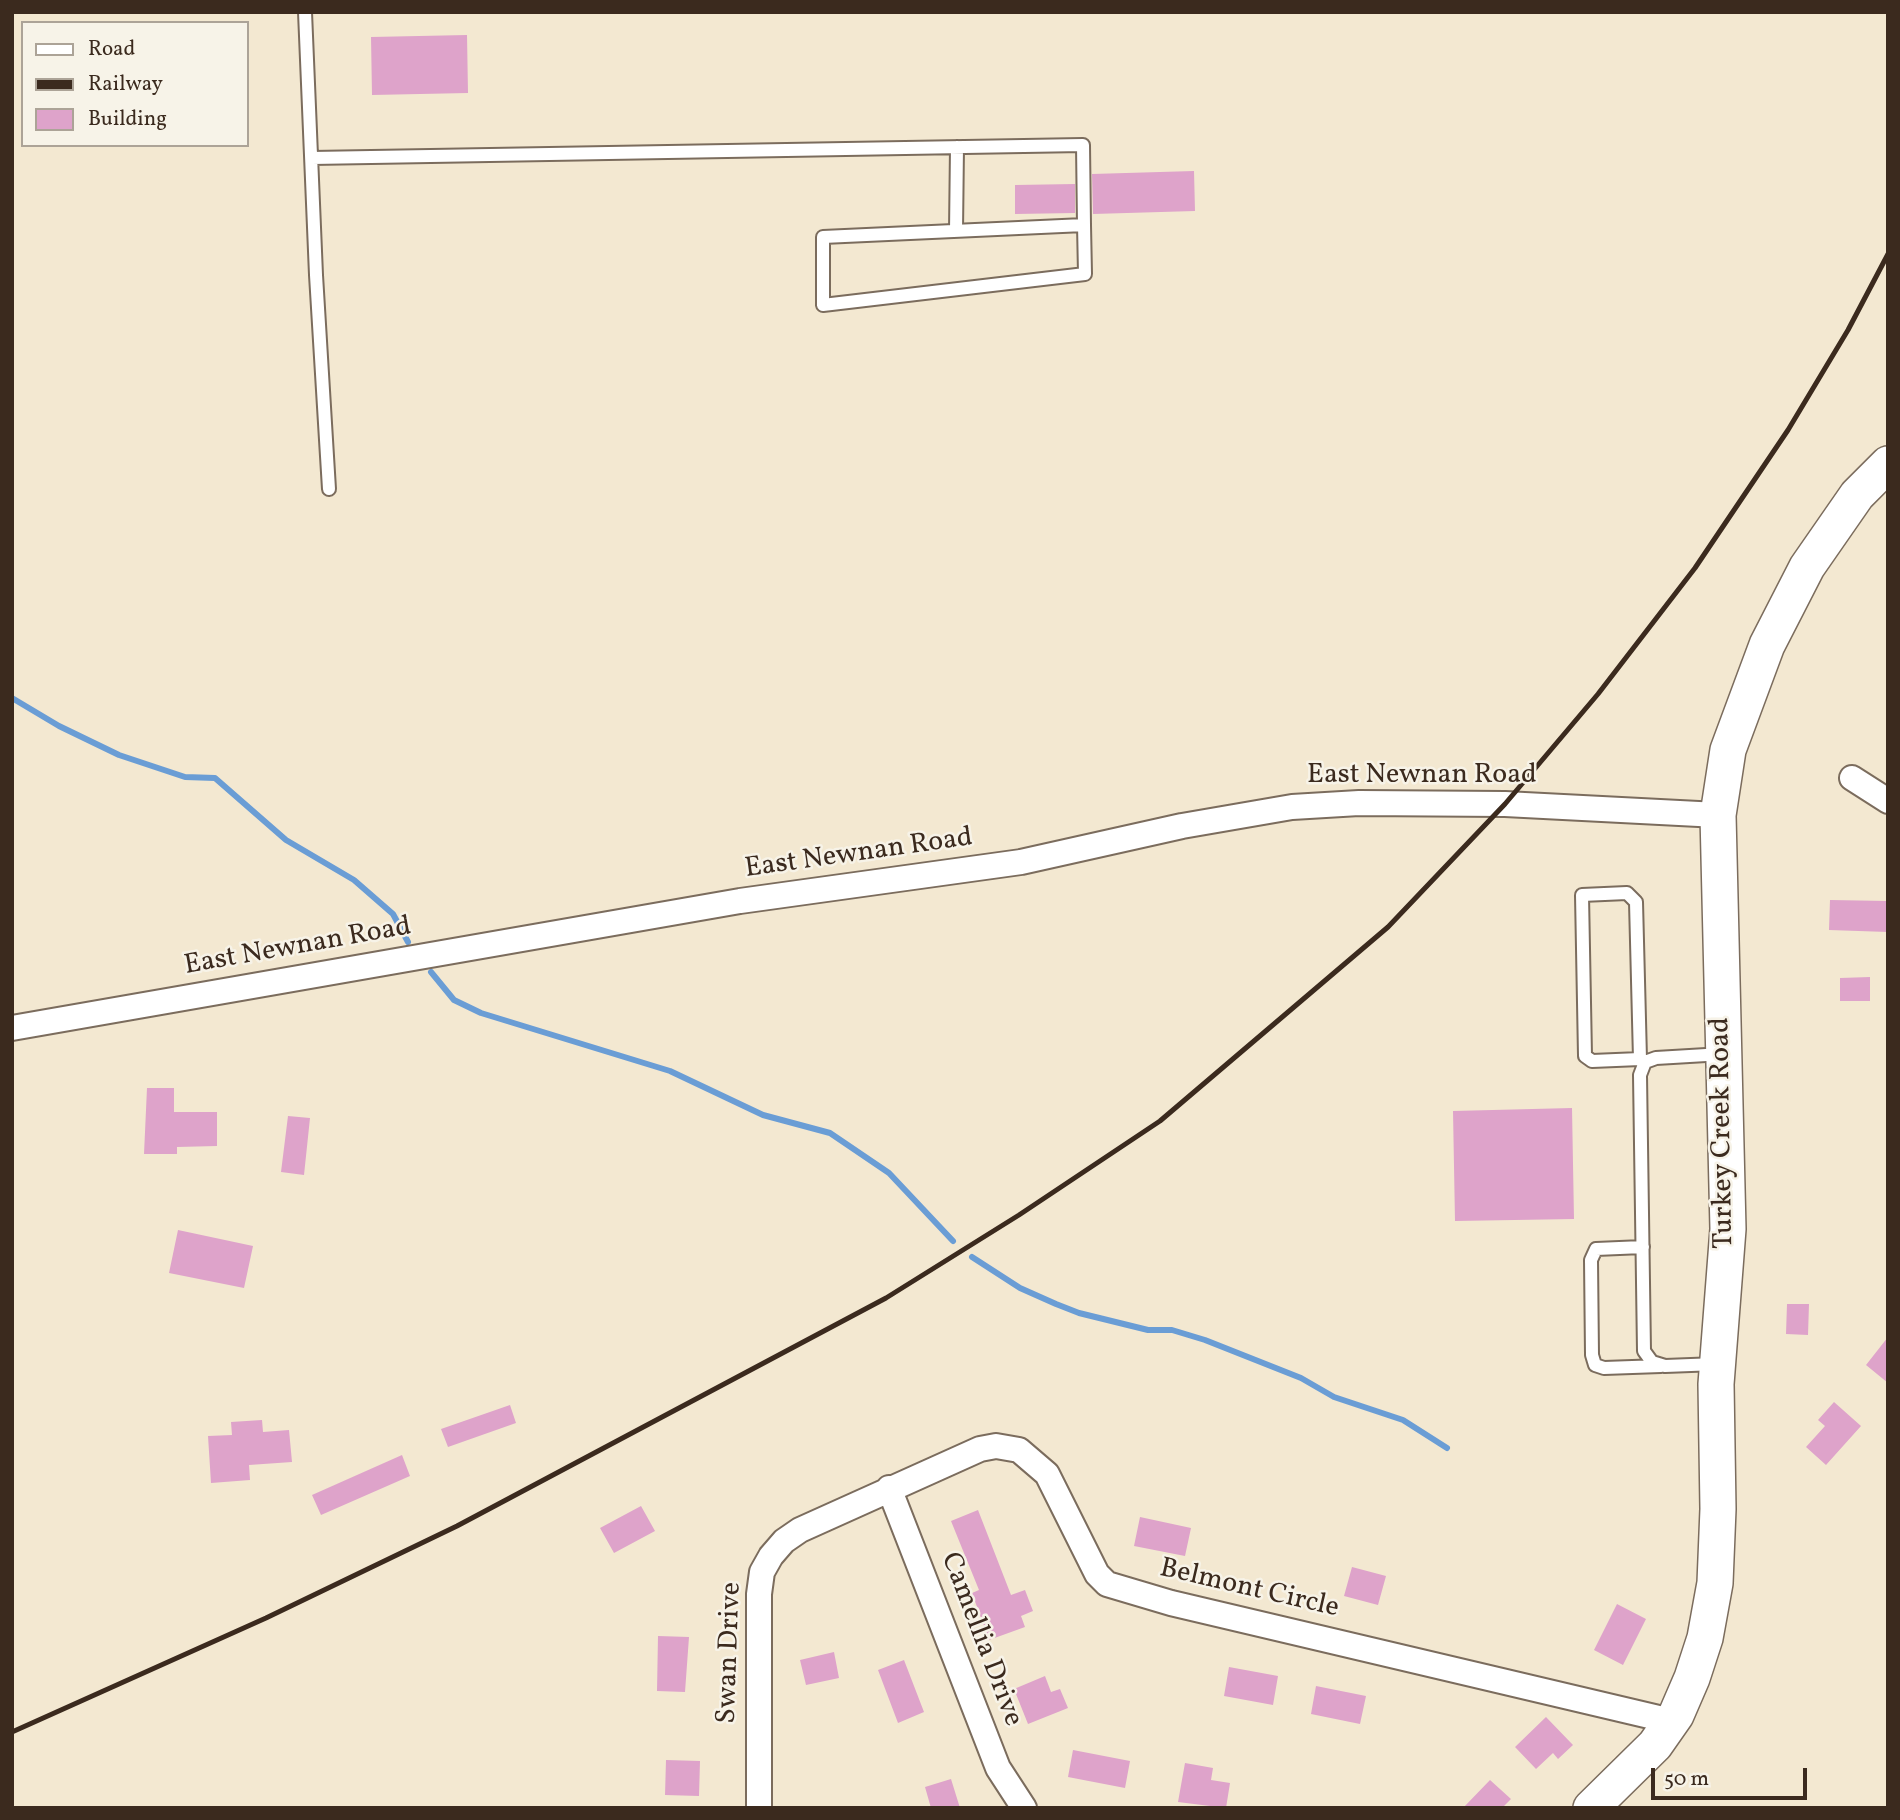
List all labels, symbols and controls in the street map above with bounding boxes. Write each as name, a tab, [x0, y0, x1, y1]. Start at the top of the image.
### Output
legend	[21, 21, 248, 147]
text: Road	[88, 35, 135, 64]
text: Railway	[88, 70, 163, 99]
text: Building	[88, 105, 167, 134]
street label: East Newnan Road	[1307, 760, 1537, 794]
street label: East Newnan Road	[743, 822, 975, 888]
street label: East Newnan Road	[182, 912, 414, 984]
street label: Turkey Creek Road	[1705, 1017, 1743, 1249]
street label: Camellia Drive	[931, 1548, 1029, 1732]
street label: Belmont Circle	[1156, 1553, 1342, 1627]
street label: Swan Drive	[712, 1582, 750, 1724]
scale bar	[1655, 1754, 1811, 1798]
text: 50 m	[1664, 1765, 1709, 1794]

